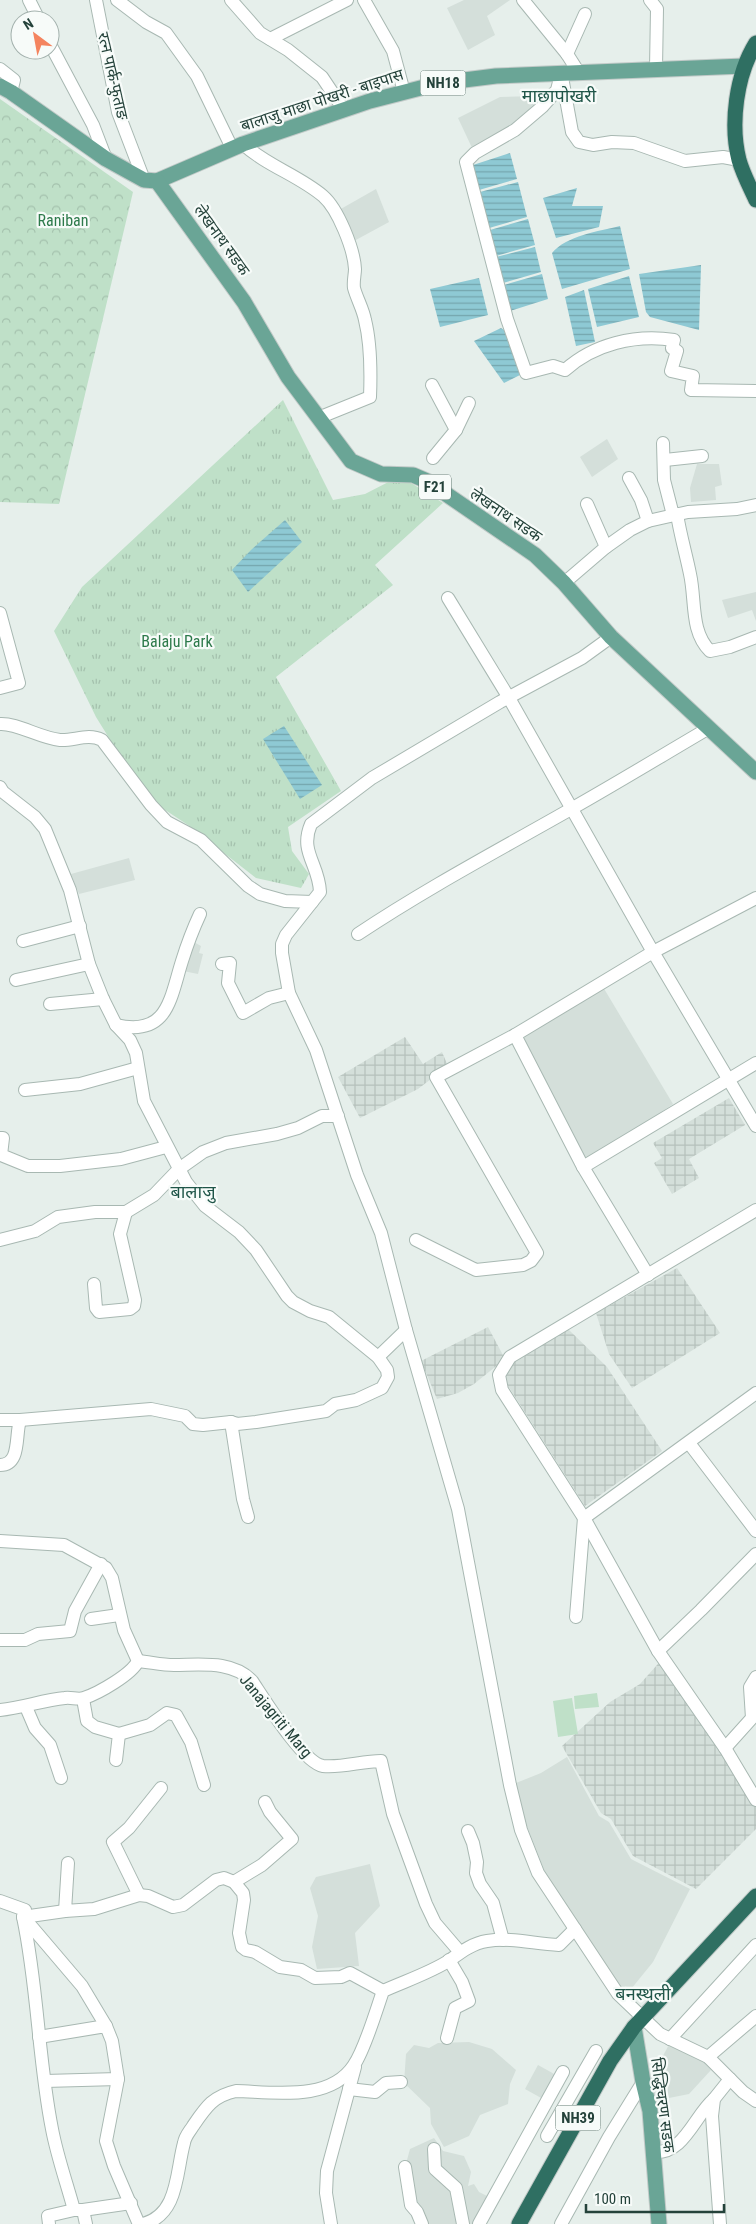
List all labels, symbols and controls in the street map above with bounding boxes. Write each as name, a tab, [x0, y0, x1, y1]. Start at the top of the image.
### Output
north arrow	[10, 10, 60, 60]
text: N	[20, 15, 36, 33]
street label: रत्न पार्क-फुताङ	[93, 30, 132, 123]
street label: बालाजु माछा पोखरी - बाइपास	[238, 64, 407, 136]
road number: NH18	[420, 70, 466, 96]
district label: माछापोखरी	[522, 85, 597, 106]
street label: लेखनाथ सडक	[190, 201, 254, 280]
park label: Raniban	[38, 211, 88, 230]
road number: F21	[419, 474, 451, 500]
street label: लेखनाथ सडक	[466, 484, 546, 546]
park label: Balaju Park	[141, 632, 213, 651]
district label: बालाजु	[170, 1181, 217, 1204]
street label: Janajagriti Marg	[236, 1670, 316, 1762]
district label: बनस्थली	[615, 1983, 671, 2004]
street label: सिद्धिचरण सडक	[647, 2056, 679, 2154]
road number: NH39	[556, 2106, 600, 2130]
scale bar	[586, 2182, 724, 2214]
text: 100 m	[594, 2190, 631, 2208]

